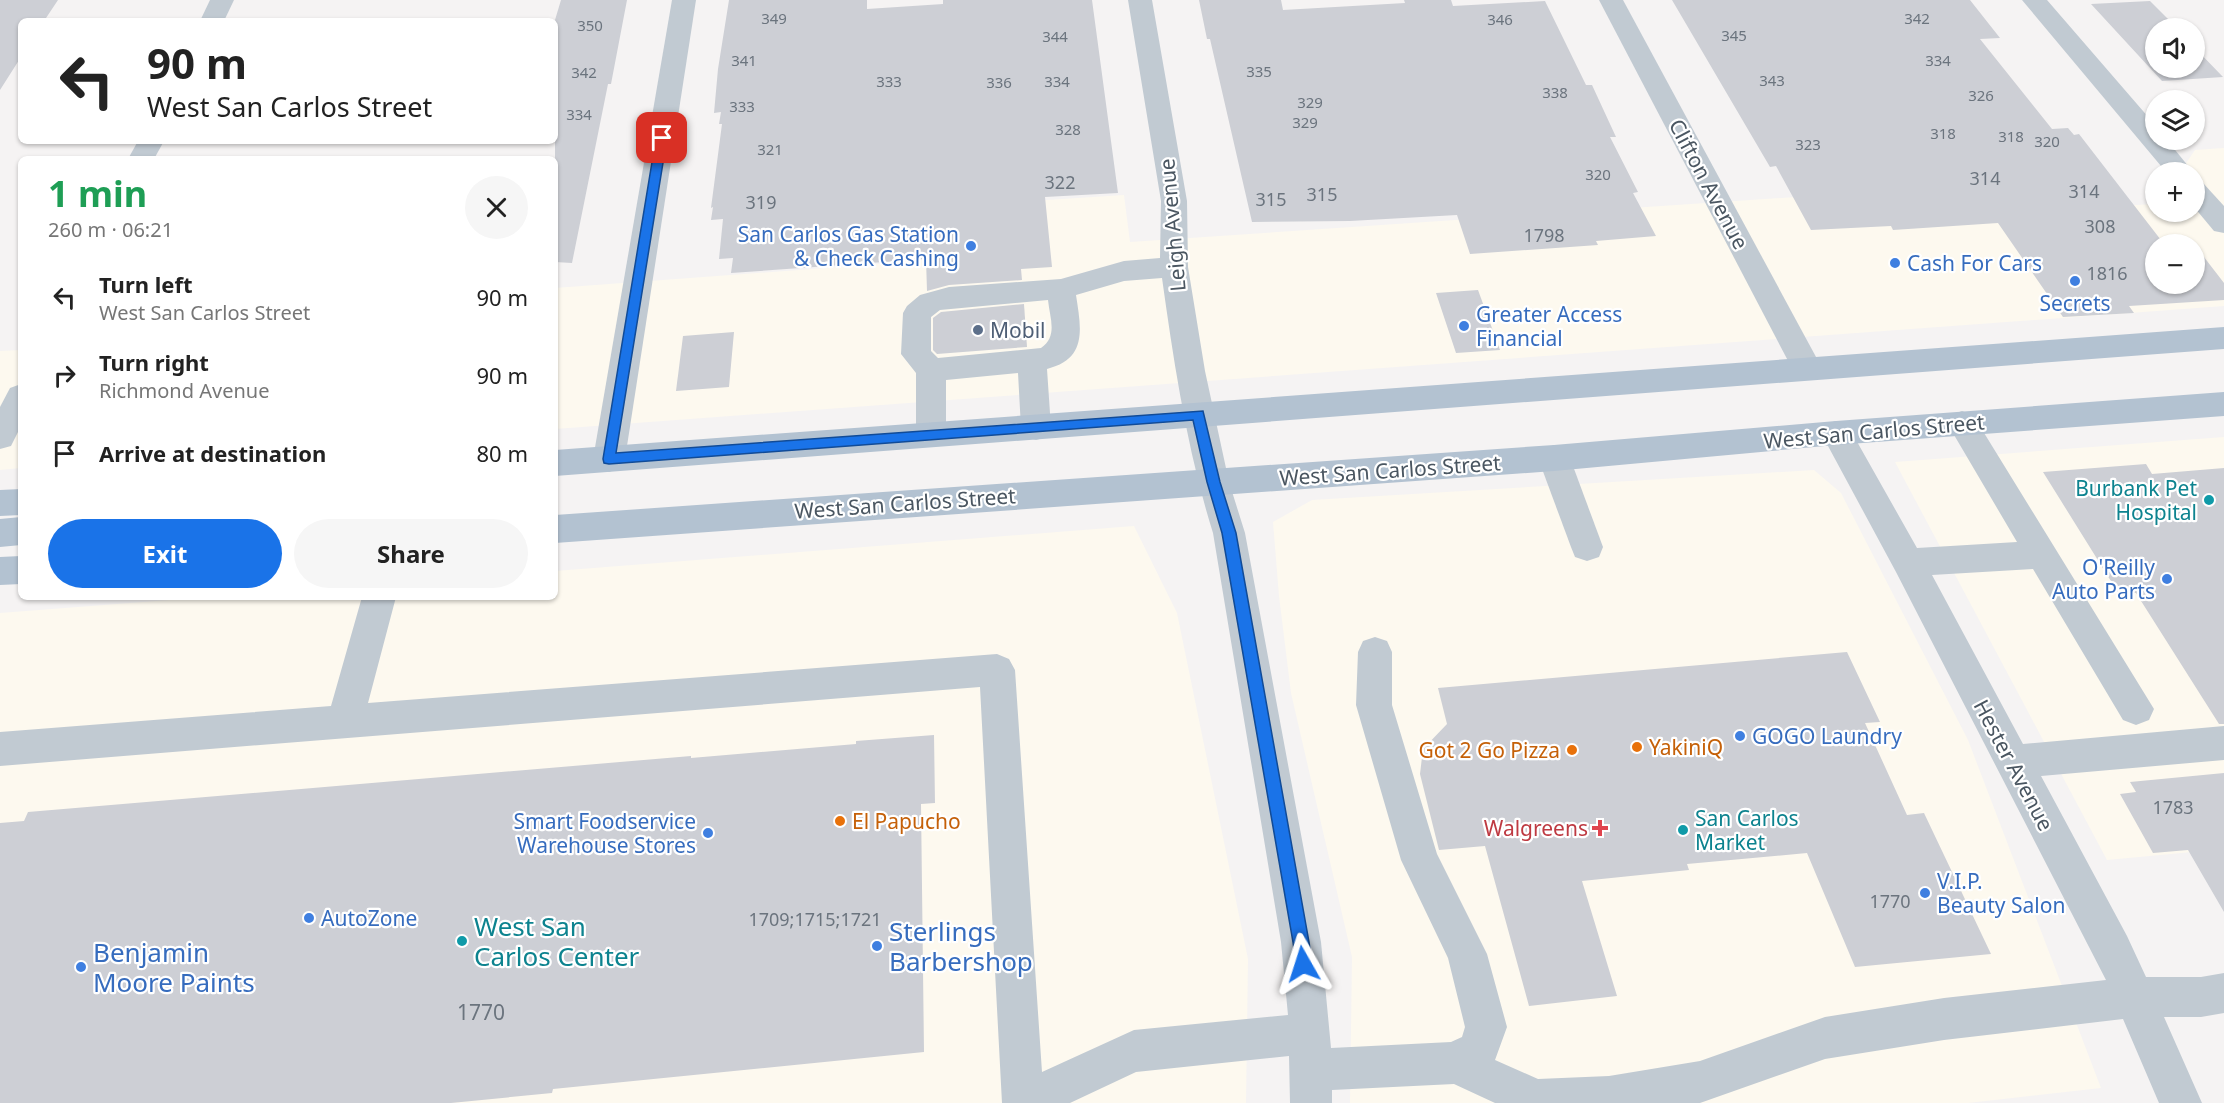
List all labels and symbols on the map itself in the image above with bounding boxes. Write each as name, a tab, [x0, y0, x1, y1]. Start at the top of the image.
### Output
house number: 349	[761, 8, 787, 28]
house number: 342	[1904, 8, 1930, 28]
house number: 346	[1487, 9, 1513, 29]
house number: 350	[577, 15, 603, 35]
house number: 345	[1721, 25, 1747, 45]
house number: 344	[1042, 26, 1068, 46]
house number: 341	[731, 50, 757, 70]
house number: 334	[1925, 50, 1951, 70]
house number: 335	[1246, 61, 1272, 81]
house number: 342	[571, 62, 597, 82]
house number: 343	[1759, 70, 1785, 90]
house number: 333	[876, 71, 902, 91]
house number: 334	[1044, 71, 1070, 91]
house number: 336	[986, 72, 1012, 92]
house number: 338	[1542, 82, 1568, 102]
house number: 326	[1968, 85, 1994, 105]
house number: 329	[1297, 92, 1323, 112]
house number: 333	[729, 96, 755, 116]
house number: 334	[566, 104, 592, 124]
pin	[636, 112, 687, 163]
house number: 329	[1292, 112, 1318, 132]
street label: Clifton Avenue	[1663, 114, 1755, 254]
house number: 328	[1055, 119, 1081, 139]
house number: 318	[1930, 123, 1956, 143]
house number: 318	[1998, 126, 2024, 146]
house number: 320	[2034, 131, 2060, 151]
house number: 323	[1795, 134, 1821, 154]
house number: 321	[757, 139, 783, 159]
street label: Leigh Avenue	[1152, 157, 1192, 293]
house number: 320	[1585, 164, 1611, 184]
house number: 314	[1970, 166, 2000, 190]
house number: 322	[1045, 170, 1075, 194]
house number: 314	[2069, 179, 2099, 203]
house number: 315	[1307, 182, 1337, 206]
house number: 315	[1256, 187, 1286, 211]
house number: 319	[746, 190, 776, 214]
house number: 308	[2085, 214, 2115, 238]
place label: San Carlos Gas Station & Check Cashing	[738, 220, 959, 272]
house number: 1798	[1523, 223, 1565, 247]
marker: San Carlos Gas Station & Check Cashing	[964, 239, 978, 253]
place label: Cash For Cars	[1907, 249, 2042, 277]
marker: Cash For Cars	[1888, 256, 1902, 270]
house number: 1816	[2086, 261, 2128, 285]
marker: Secrets	[2068, 274, 2082, 288]
place label: Secrets	[2039, 289, 2111, 317]
place label: Greater Access Financial	[1476, 300, 1622, 352]
place label: Mobil	[990, 316, 1046, 344]
marker: Greater Access Financial	[1457, 319, 1471, 333]
marker: Mobil	[971, 323, 985, 337]
street label: West San Carlos Street	[1762, 407, 1986, 455]
street label: West San Carlos Street	[1278, 448, 1502, 492]
place label: Burbank Pet Hospital	[2075, 474, 2197, 526]
street label: West San Carlos Street	[793, 481, 1017, 525]
marker: Burbank Pet Hospital	[2202, 493, 2216, 507]
place label: O'Reilly Auto Parts	[2052, 553, 2155, 605]
marker: O'Reilly Auto Parts	[2160, 572, 2174, 586]
street label: Hester Avenue	[1968, 695, 2060, 835]
place label: GOGO Laundry	[1752, 722, 1902, 750]
marker: GOGO Laundry	[1733, 729, 1747, 743]
place label: YakiniQ	[1649, 733, 1723, 761]
place label: Got 2 Go Pizza	[1418, 736, 1560, 764]
marker: YakiniQ	[1630, 740, 1644, 754]
marker: Got 2 Go Pizza	[1565, 743, 1579, 757]
house number: 1783	[2152, 795, 2194, 819]
place label: San Carlos Market	[1695, 804, 1799, 856]
place label: Smart Foodservice Warehouse Stores	[514, 807, 696, 859]
place label: El Papucho	[852, 807, 961, 835]
marker: El Papucho	[833, 814, 847, 828]
place label: Walgreens	[1484, 814, 1588, 842]
marker: Walgreens	[1593, 821, 1607, 835]
marker: San Carlos Market	[1676, 823, 1690, 837]
marker: Smart Foodservice Warehouse Stores	[701, 826, 715, 840]
place label: V.I.P. Beauty Salon	[1937, 867, 2065, 919]
marker: V.I.P. Beauty Salon	[1918, 886, 1932, 900]
house number: 1770	[1869, 889, 1911, 913]
place label: AutoZone	[321, 904, 417, 932]
house number: 1709;1715;1721	[748, 907, 882, 931]
place label: West San Carlos Center	[474, 908, 640, 974]
marker: AutoZone	[302, 911, 316, 925]
place label: Sterlings Barbershop	[889, 913, 1033, 979]
position arrow	[1271, 932, 1335, 996]
place label: Benjamin Moore Paints	[93, 934, 255, 1000]
marker: West San Carlos Center	[455, 934, 469, 948]
marker: Sterlings Barbershop	[870, 939, 884, 953]
marker: Benjamin Moore Paints	[74, 960, 88, 974]
house number: 1770	[457, 998, 505, 1026]

